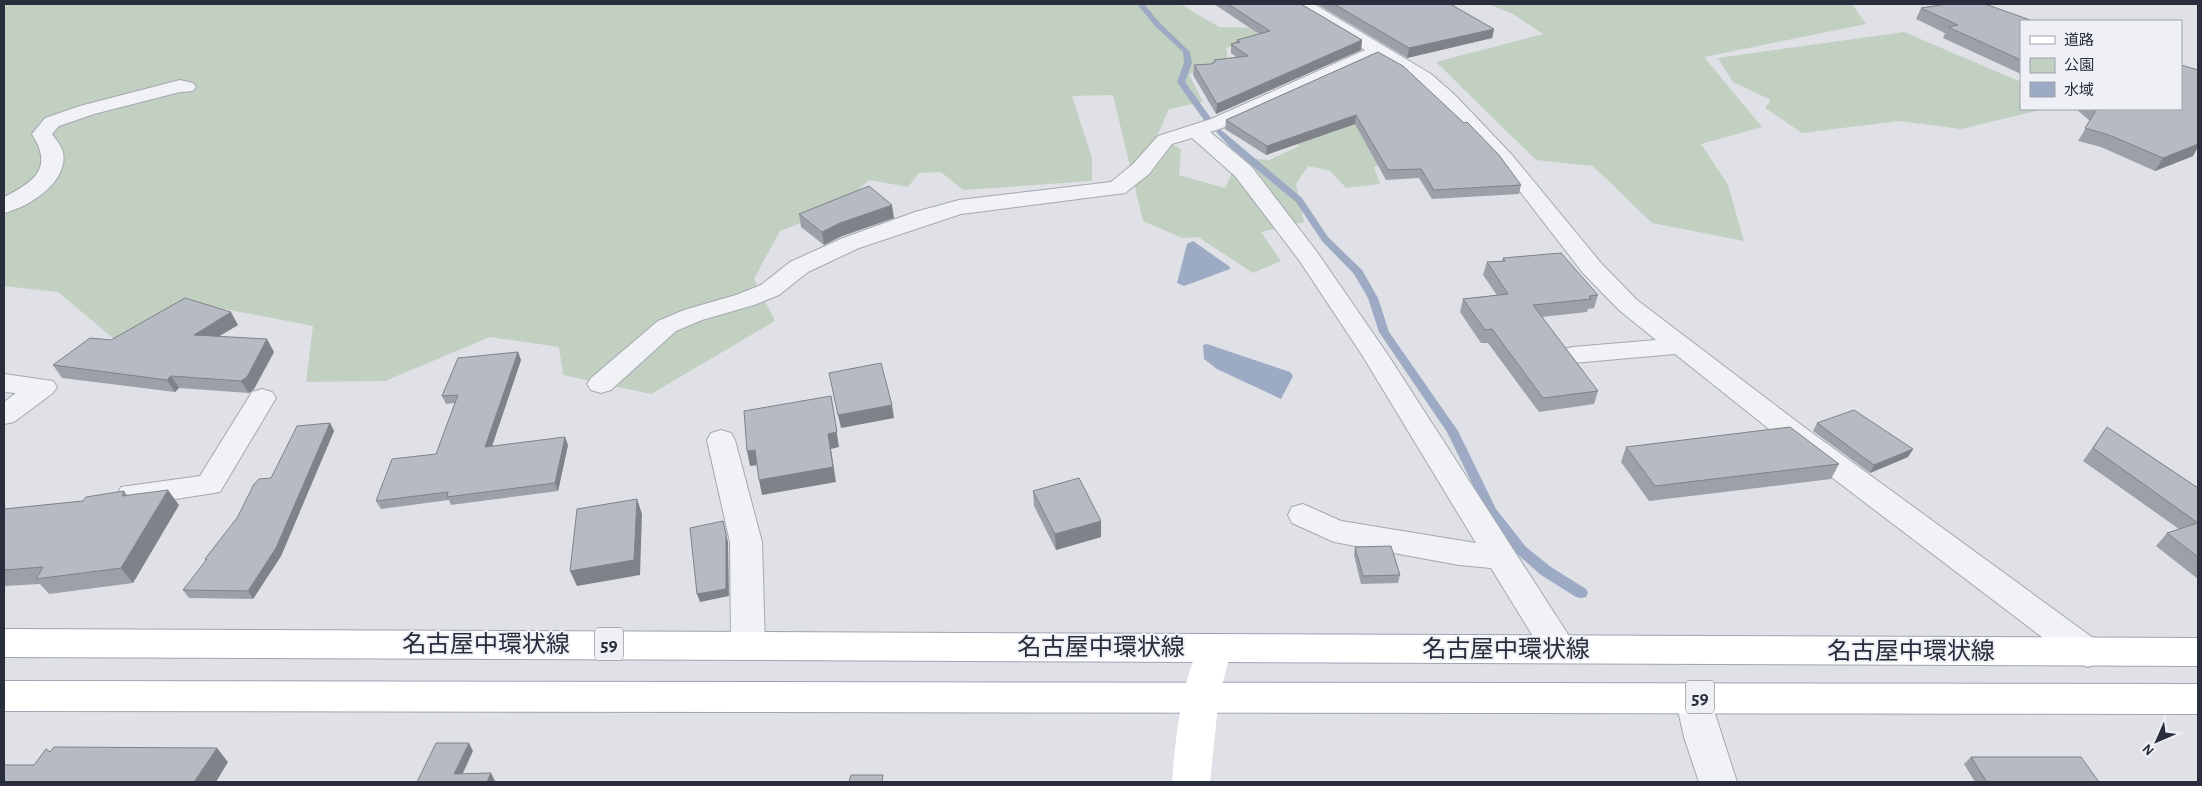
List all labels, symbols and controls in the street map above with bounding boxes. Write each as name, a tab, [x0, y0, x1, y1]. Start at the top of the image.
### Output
legend	[2020, 20, 2182, 110]
text: 道路	[2064, 32, 2094, 48]
text: 公園	[2064, 57, 2094, 73]
text: 水域	[2064, 82, 2094, 98]
road number: 59	[595, 628, 623, 661]
street label: 名古屋中環状線	[402, 631, 570, 657]
street label: 名古屋中環状線	[1017, 634, 1185, 660]
street label: 名古屋中環状線	[1422, 636, 1590, 662]
street label: 名古屋中環状線	[1827, 638, 1995, 664]
road number: 59	[1686, 680, 1714, 714]
north arrow	[2132, 716, 2182, 766]
text: N	[2140, 741, 2157, 758]

